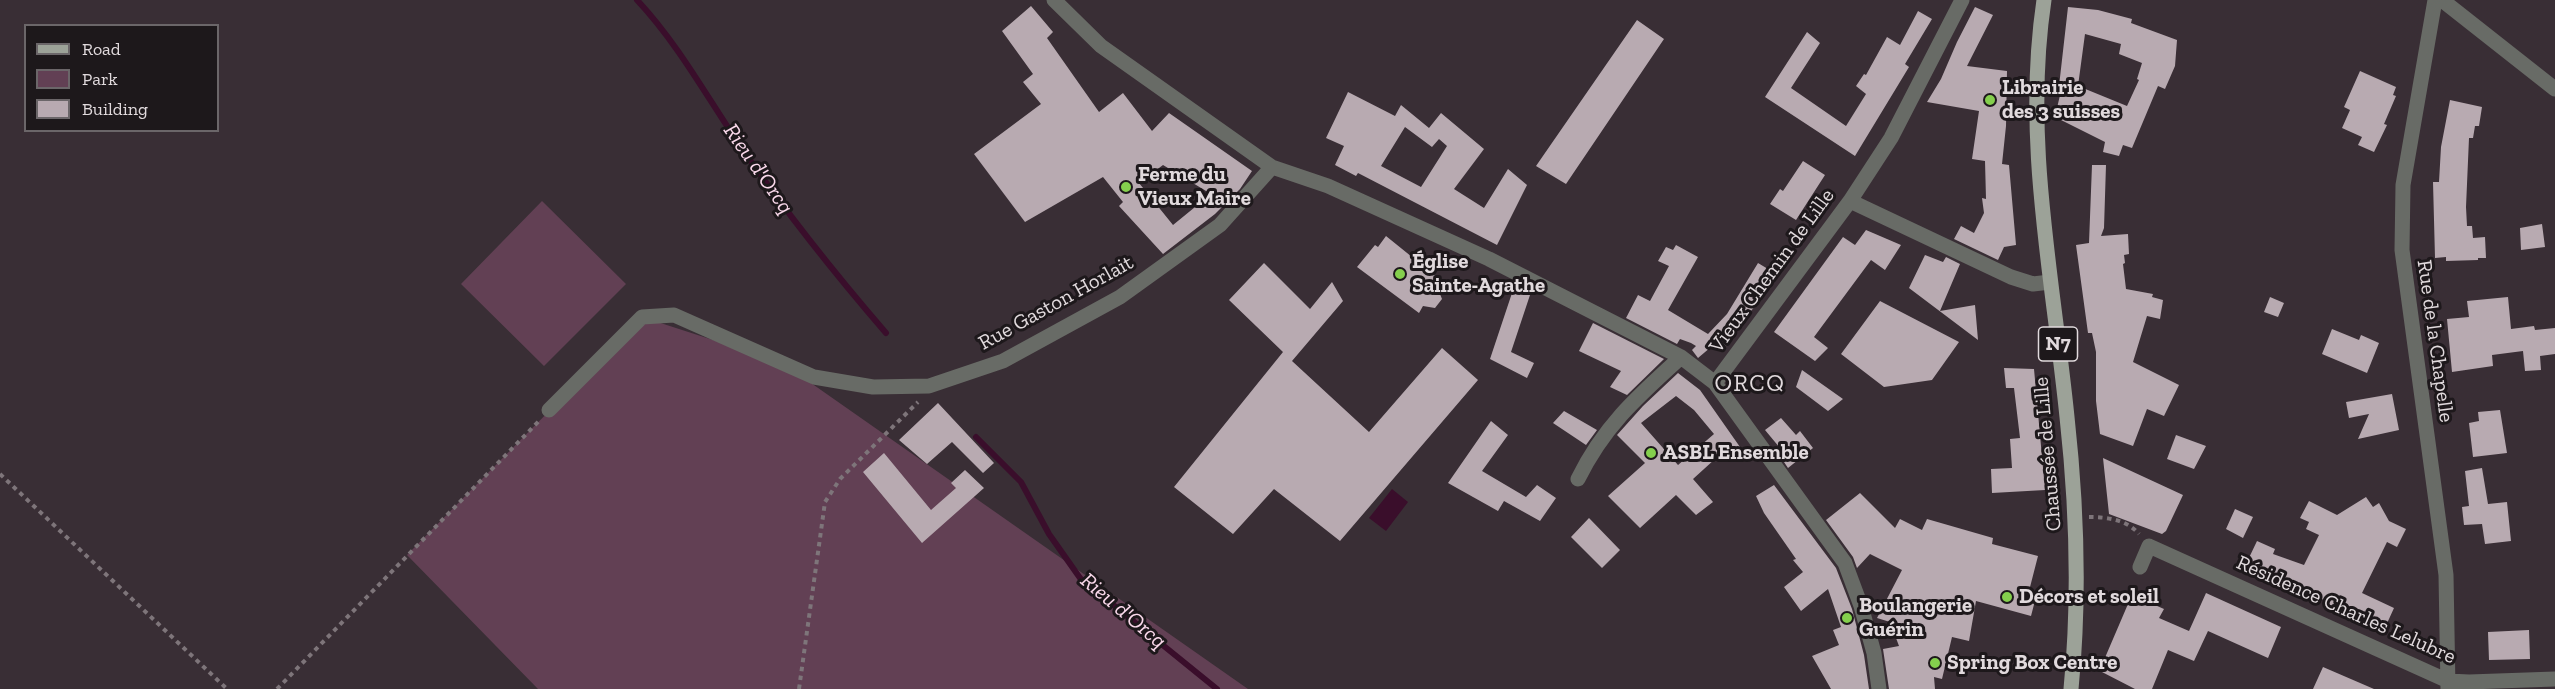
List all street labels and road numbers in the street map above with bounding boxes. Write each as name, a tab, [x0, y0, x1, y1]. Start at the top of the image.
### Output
street label: Vieux Chemin de Lille	[1704, 184, 1840, 358]
street label: Rue Gaston Horlait	[974, 250, 1138, 356]
street label: Rue de la Chapelle	[2411, 258, 2459, 424]
road number: N7	[2038, 327, 2078, 361]
street label: Chaussée de Lille	[2029, 376, 2067, 532]
street label: Résidence Charles Lelubre	[2232, 550, 2460, 670]

